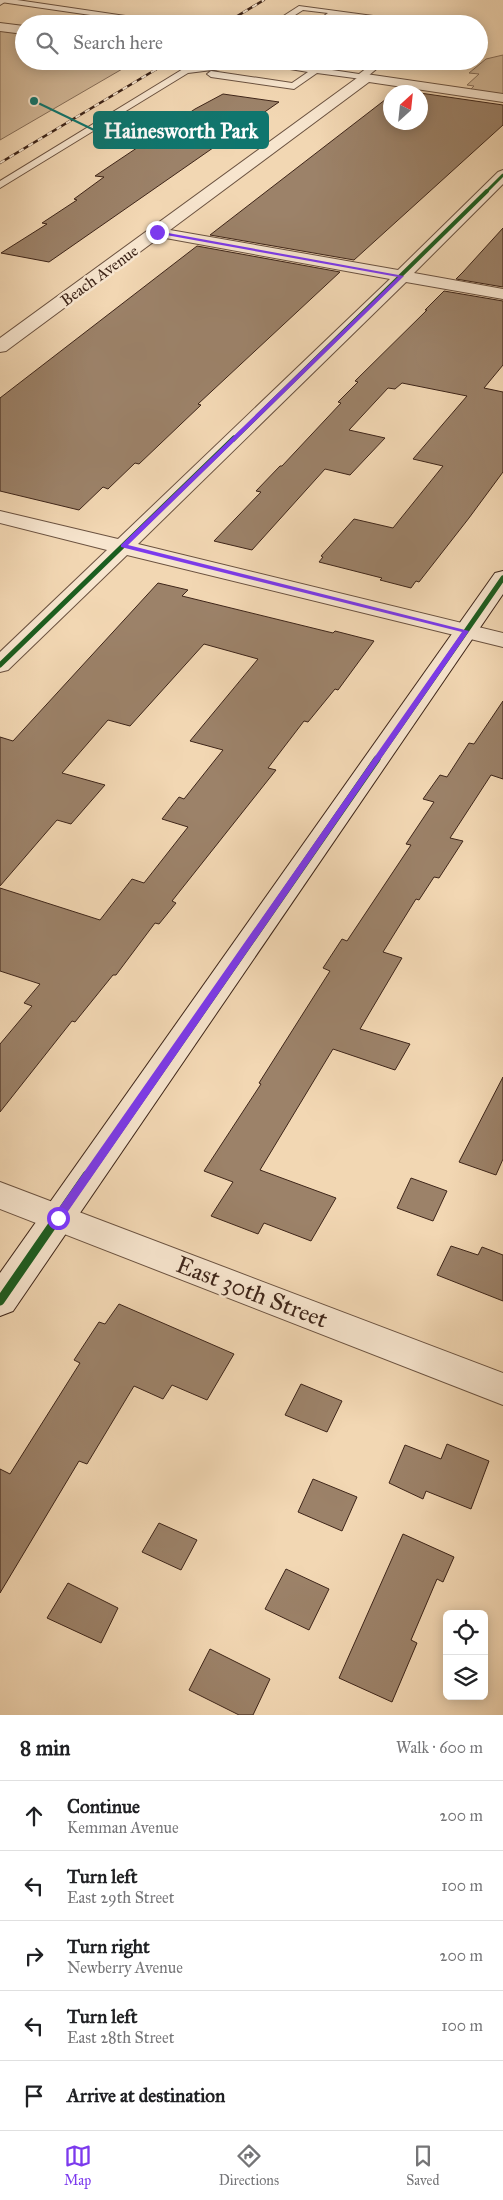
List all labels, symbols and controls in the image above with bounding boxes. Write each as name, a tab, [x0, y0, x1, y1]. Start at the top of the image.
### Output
search box	[15, 15, 488, 70]
icon: search	[33, 29, 61, 57]
text: Search here	[73, 31, 163, 54]
north arrow	[383, 85, 428, 130]
callout: Hainesworth Park	[94, 112, 268, 148]
text: Hainesworth Park	[104, 118, 259, 144]
route end	[146, 221, 169, 244]
street label: Beach Avenue	[57, 241, 142, 310]
route start	[47, 1207, 70, 1230]
street label: East 30th Street	[172, 1249, 333, 1335]
map controls	[443, 1610, 488, 1700]
button: locate	[443, 1610, 488, 1655]
button: layers	[443, 1655, 488, 1700]
text: 8 min	[20, 1735, 70, 1761]
text: Walk · 600 m	[396, 1738, 483, 1757]
text: Continue	[67, 1795, 140, 1818]
icon: ahead	[20, 1802, 48, 1830]
text: 200 m	[440, 1806, 483, 1825]
text: Kemman Avenue	[67, 1818, 179, 1837]
text: Turn left	[67, 1865, 137, 1888]
icon: left	[20, 1872, 48, 1900]
text: 100 m	[441, 1876, 483, 1895]
text: East 29th Street	[67, 1888, 174, 1907]
text: Turn right	[67, 1935, 150, 1958]
icon: right	[20, 1942, 48, 1970]
text: 200 m	[440, 1946, 483, 1965]
text: Newberry Avenue	[67, 1958, 183, 1977]
text: Turn left	[67, 2005, 137, 2028]
icon: left	[20, 2012, 48, 2040]
text: 100 m	[441, 2016, 483, 2035]
text: East 28th Street	[67, 2028, 174, 2047]
icon: arrive	[20, 2082, 48, 2110]
text: Arrive at destination	[67, 2084, 225, 2107]
tab: Map	[64, 2142, 92, 2189]
tab: Directions	[219, 2142, 279, 2189]
tab: Saved	[406, 2142, 439, 2189]

